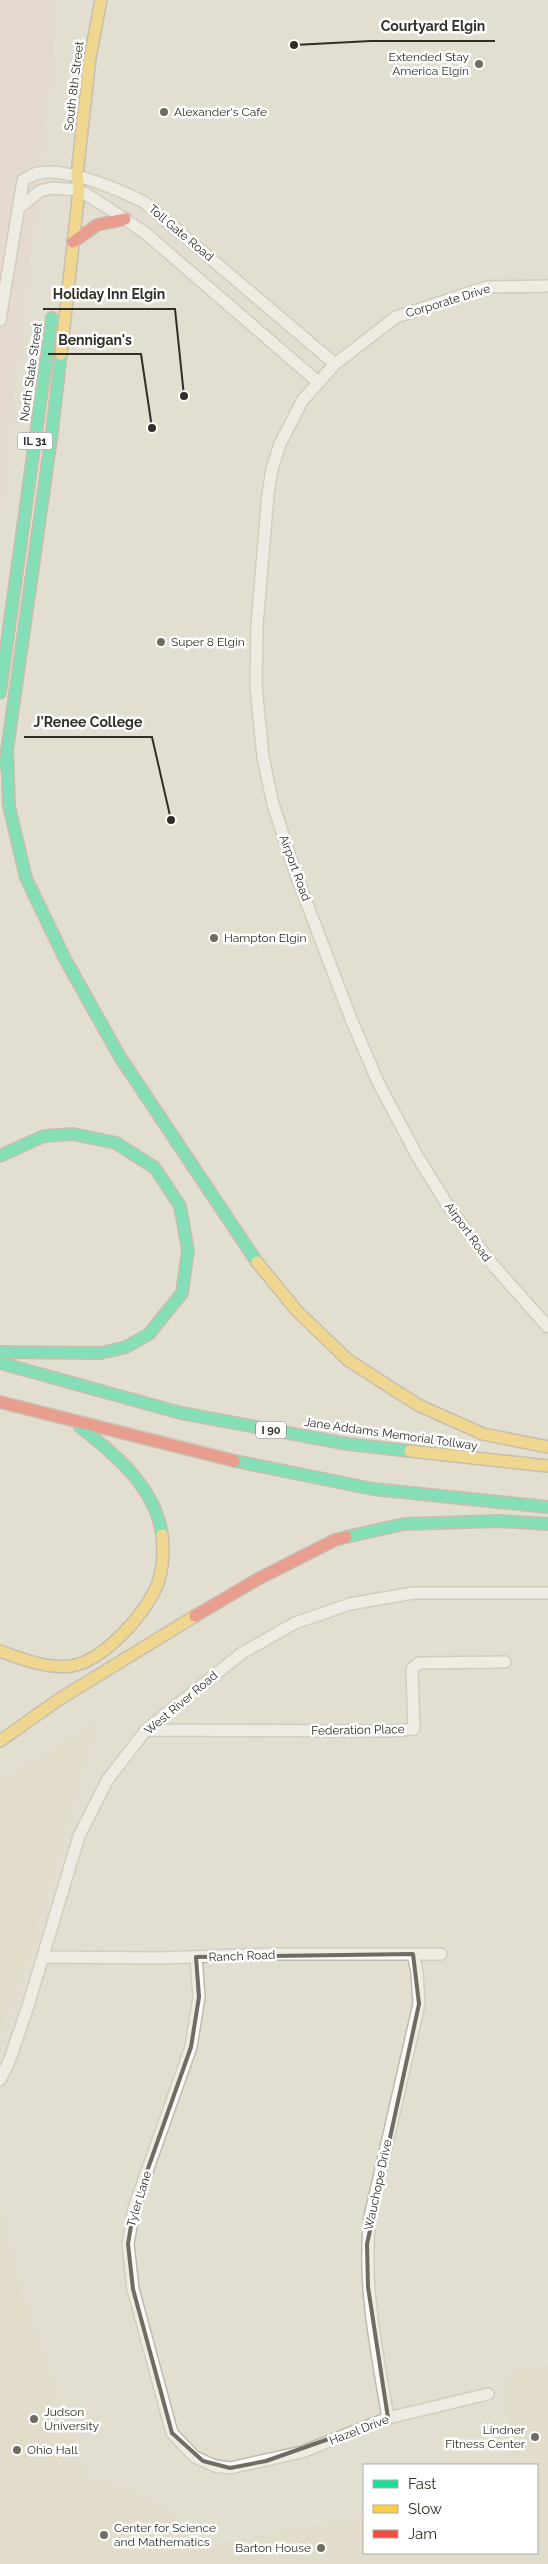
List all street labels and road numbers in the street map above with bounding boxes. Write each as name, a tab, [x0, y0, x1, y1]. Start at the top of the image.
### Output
street label: South 8th Street	[62, 40, 86, 132]
street label: Toll Gate Road	[146, 202, 216, 264]
street label: Corporate Drive	[404, 282, 492, 320]
street label: North State Street	[17, 322, 45, 422]
road number: IL 31	[18, 432, 52, 450]
street label: Airport Road	[277, 833, 313, 903]
street label: Airport Road	[442, 1200, 494, 1264]
street label: Jane Addams Memorial Tollway	[304, 1415, 479, 1453]
road number: I 90	[256, 1422, 286, 1438]
street label: West River Road	[142, 1668, 220, 1738]
street label: Federation Place	[311, 1722, 405, 1738]
street label: Ranch Road	[208, 1948, 276, 1964]
street label: Wauchope Drive	[362, 2138, 394, 2232]
street label: Tyler Lane	[124, 2169, 154, 2229]
street label: Hazel Drive	[327, 2412, 391, 2448]

